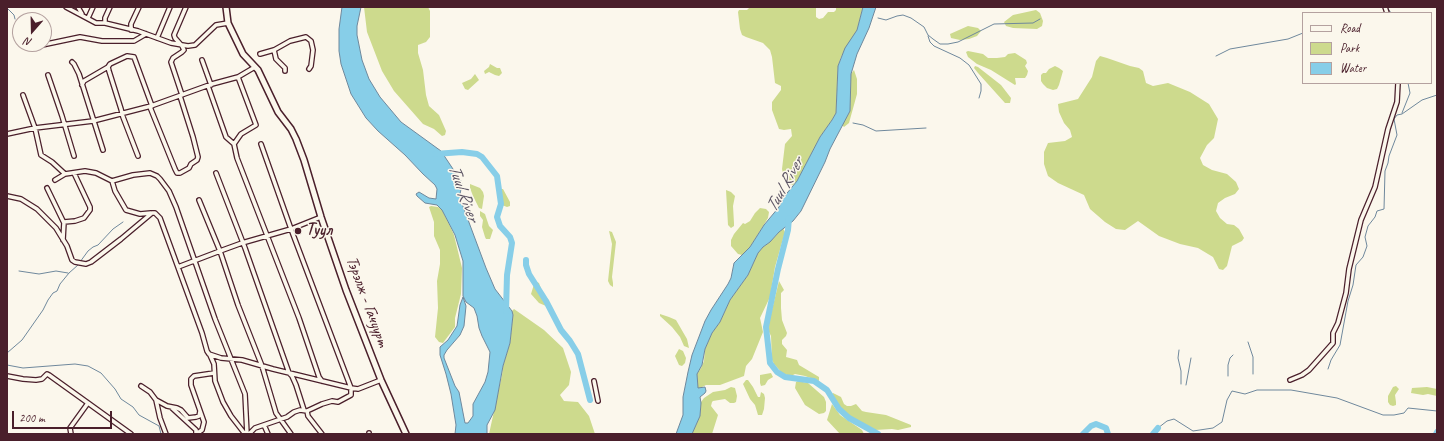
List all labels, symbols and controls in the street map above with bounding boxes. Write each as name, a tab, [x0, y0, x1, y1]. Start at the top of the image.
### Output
north arrow	[12, 12, 52, 52]
legend	[1302, 12, 1432, 84]
text: Road	[1340, 20, 1360, 36]
text: N	[23, 35, 34, 50]
text: Park	[1340, 40, 1359, 56]
text: Water	[1340, 60, 1366, 76]
water label: Tuul River	[761, 154, 809, 216]
water label: Tuul River	[443, 162, 483, 224]
place label: Туул	[306, 221, 332, 241]
marker: Туул	[293, 226, 303, 236]
street label: Тэрэлж - Гачуурт	[341, 254, 393, 350]
scale bar	[14, 403, 114, 429]
text: 200 m	[19, 410, 45, 426]

